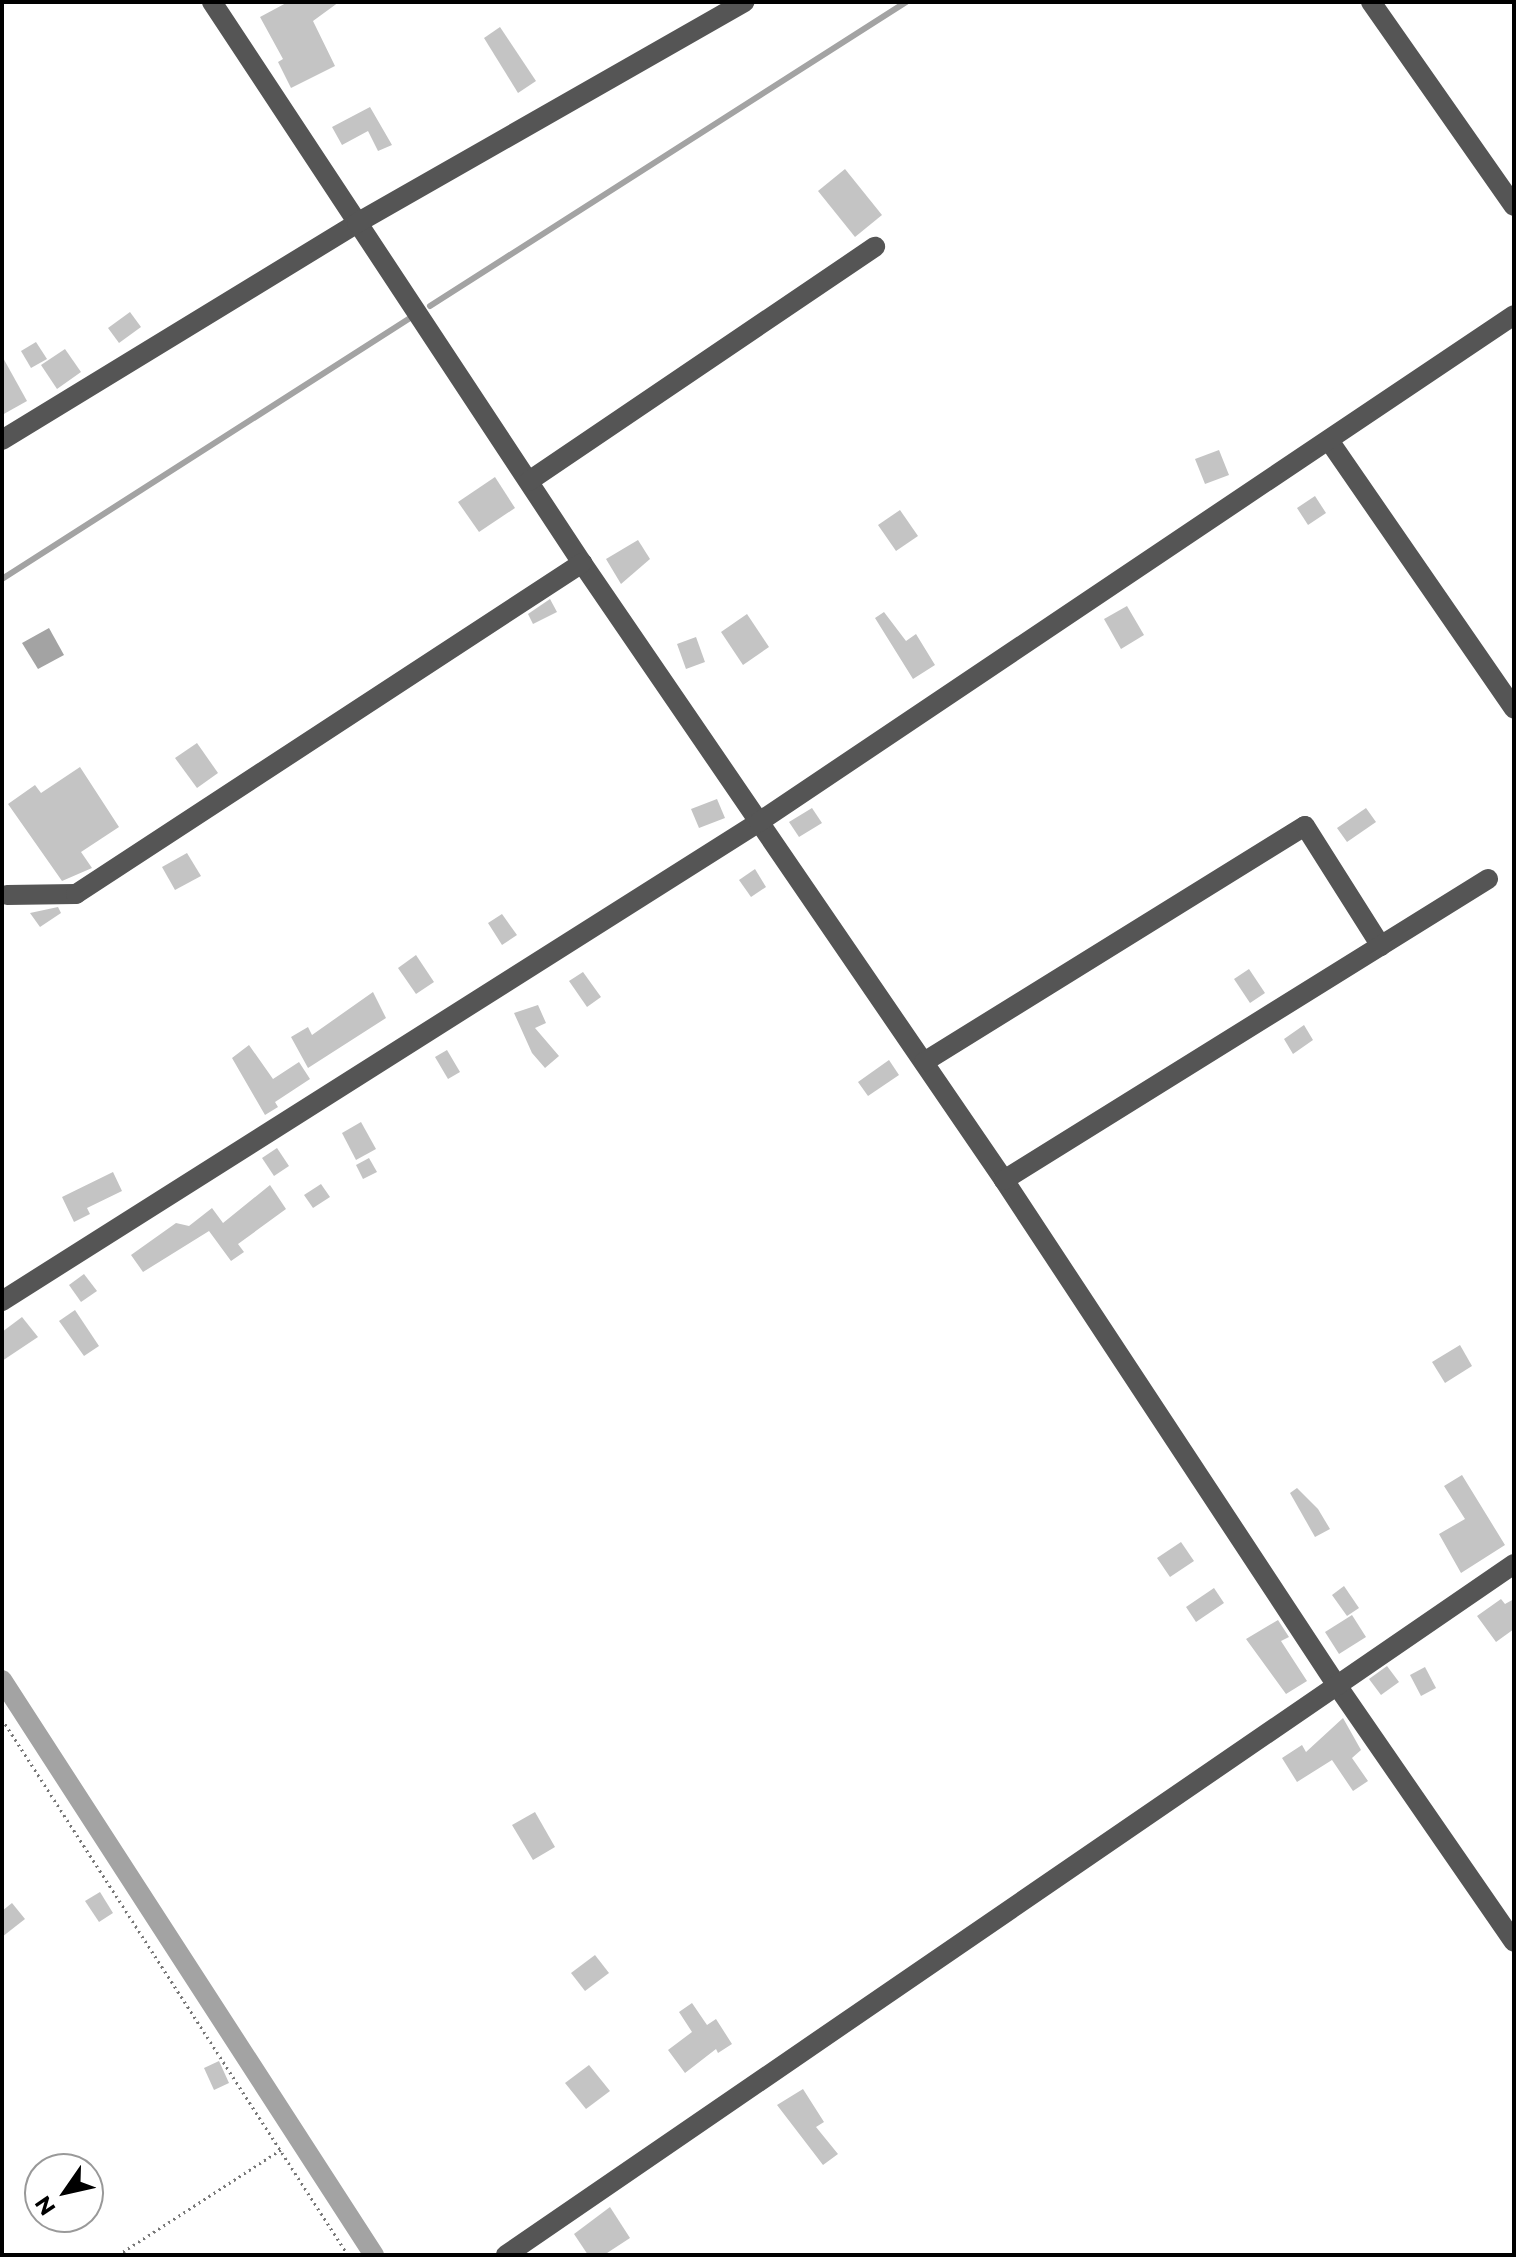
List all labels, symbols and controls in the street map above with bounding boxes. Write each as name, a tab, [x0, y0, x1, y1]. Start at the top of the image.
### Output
north arrow	[24, 2153, 104, 2233]
text: N	[29, 2191, 62, 2221]

